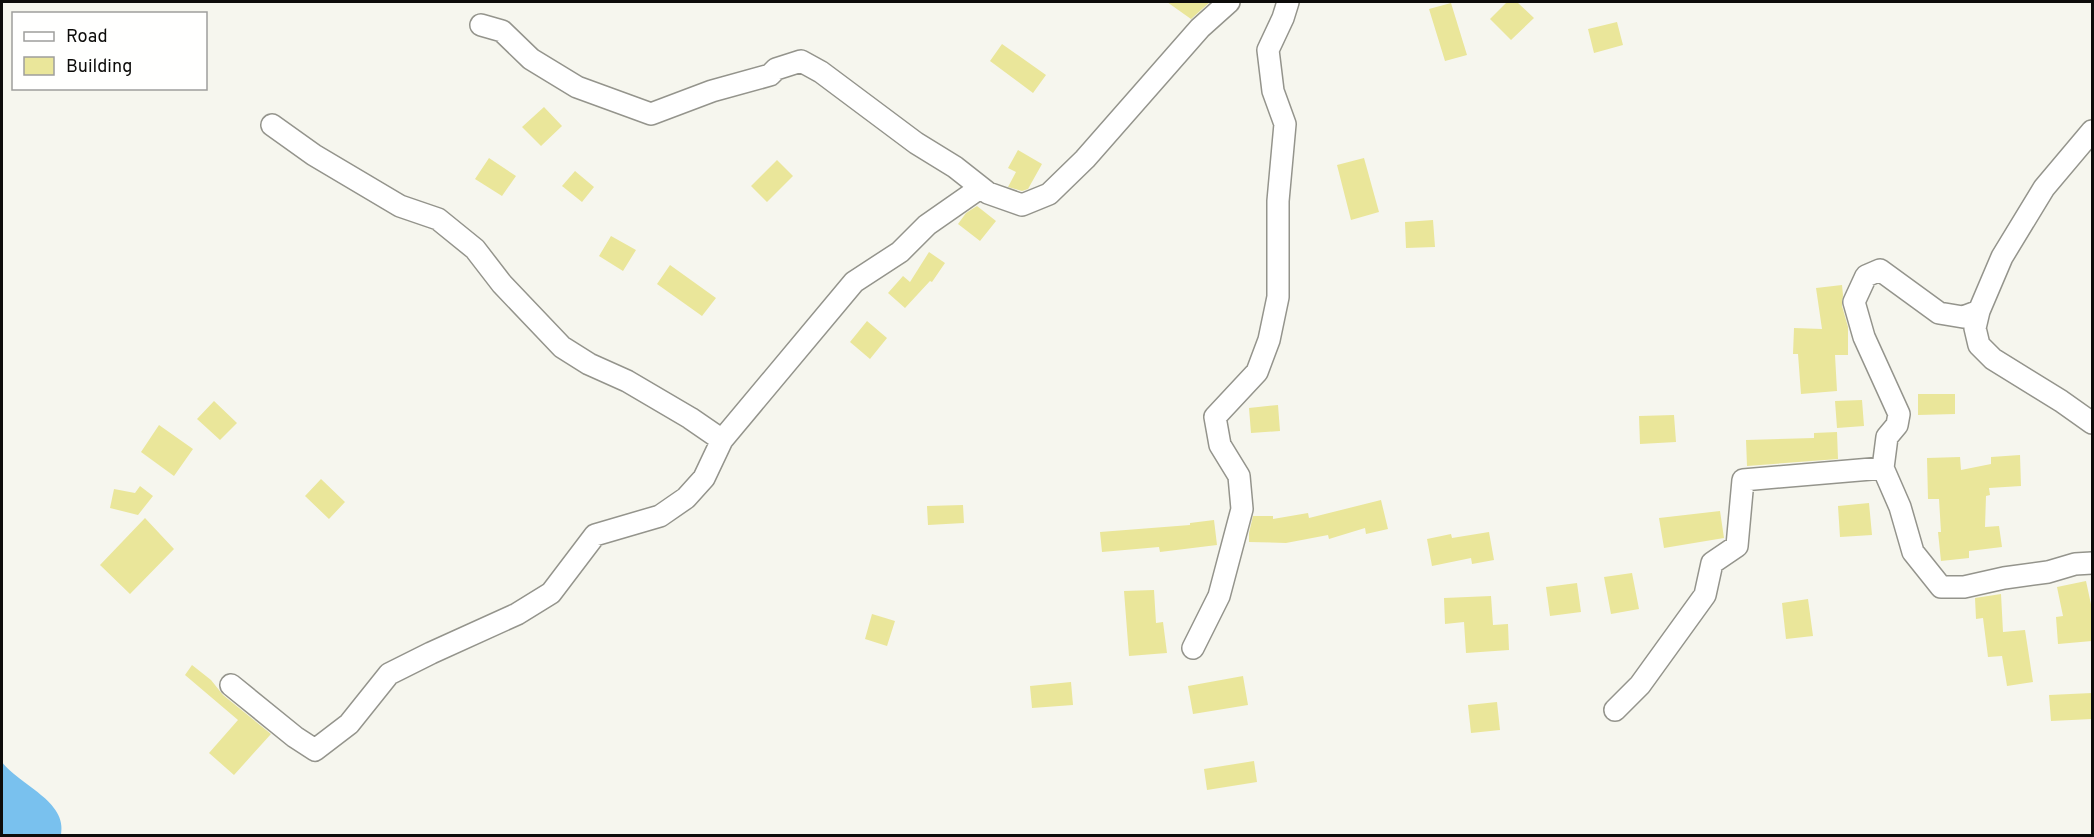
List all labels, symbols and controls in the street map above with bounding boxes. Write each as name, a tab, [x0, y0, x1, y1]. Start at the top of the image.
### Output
legend	[12, 12, 207, 90]
text: Road	[66, 26, 108, 49]
text: Building	[66, 56, 132, 79]

